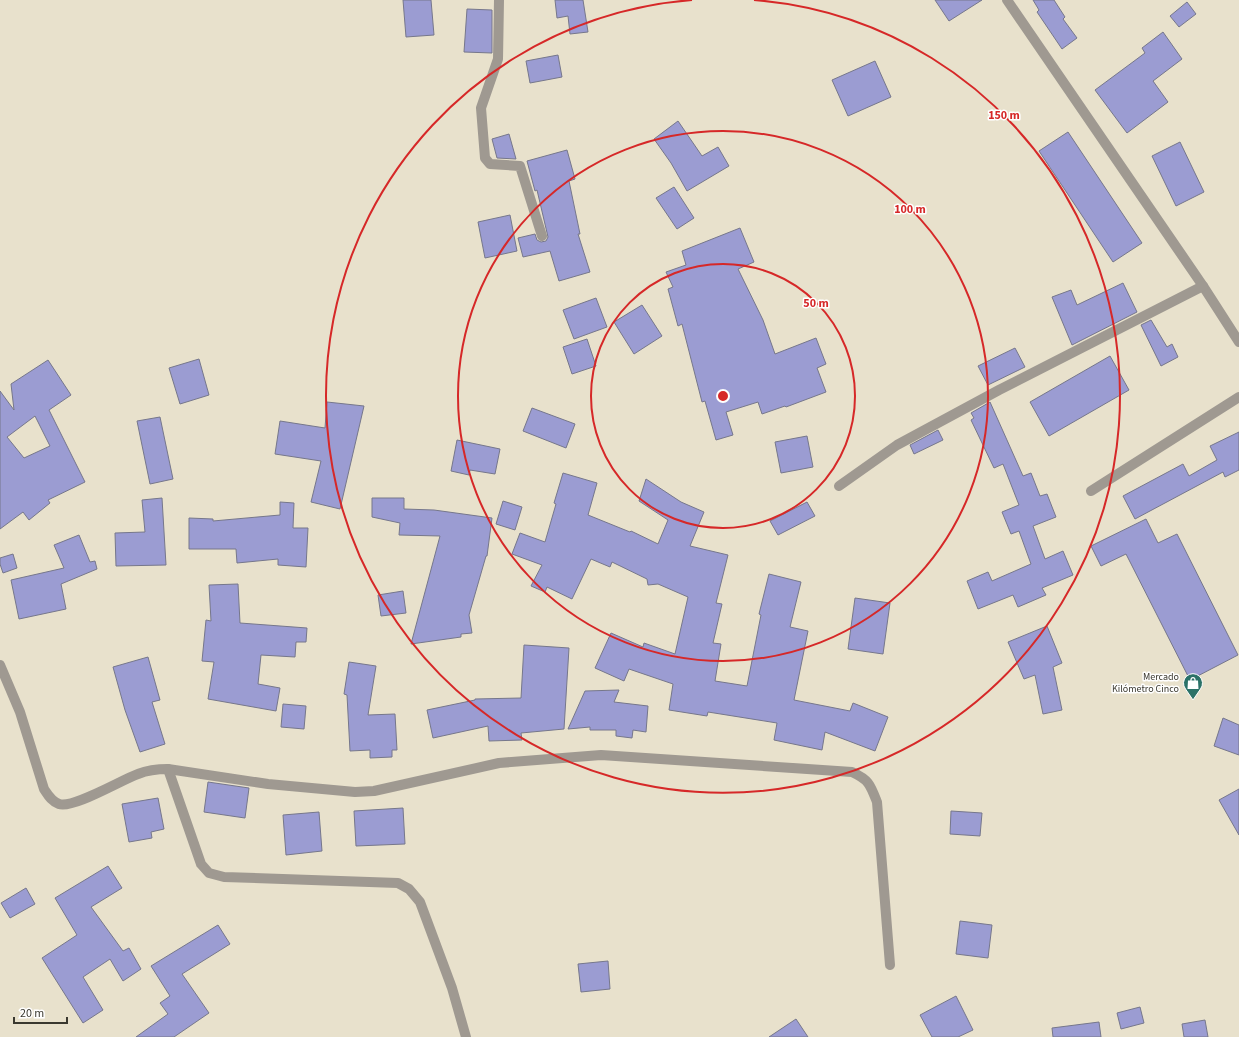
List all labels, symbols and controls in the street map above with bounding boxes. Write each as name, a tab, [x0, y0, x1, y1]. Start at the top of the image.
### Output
text: 150 m	[988, 107, 1020, 124]
text: 100 m	[894, 201, 926, 218]
text: 50 m	[803, 295, 829, 312]
centre of rings	[716, 389, 730, 403]
place label: Mercado Kilómetro Cinco	[1112, 670, 1179, 696]
shop icon: Mercado Kilómetro Cinco	[1182, 672, 1204, 700]
scale bar	[14, 999, 67, 1025]
text: 20 m	[20, 1005, 44, 1022]

